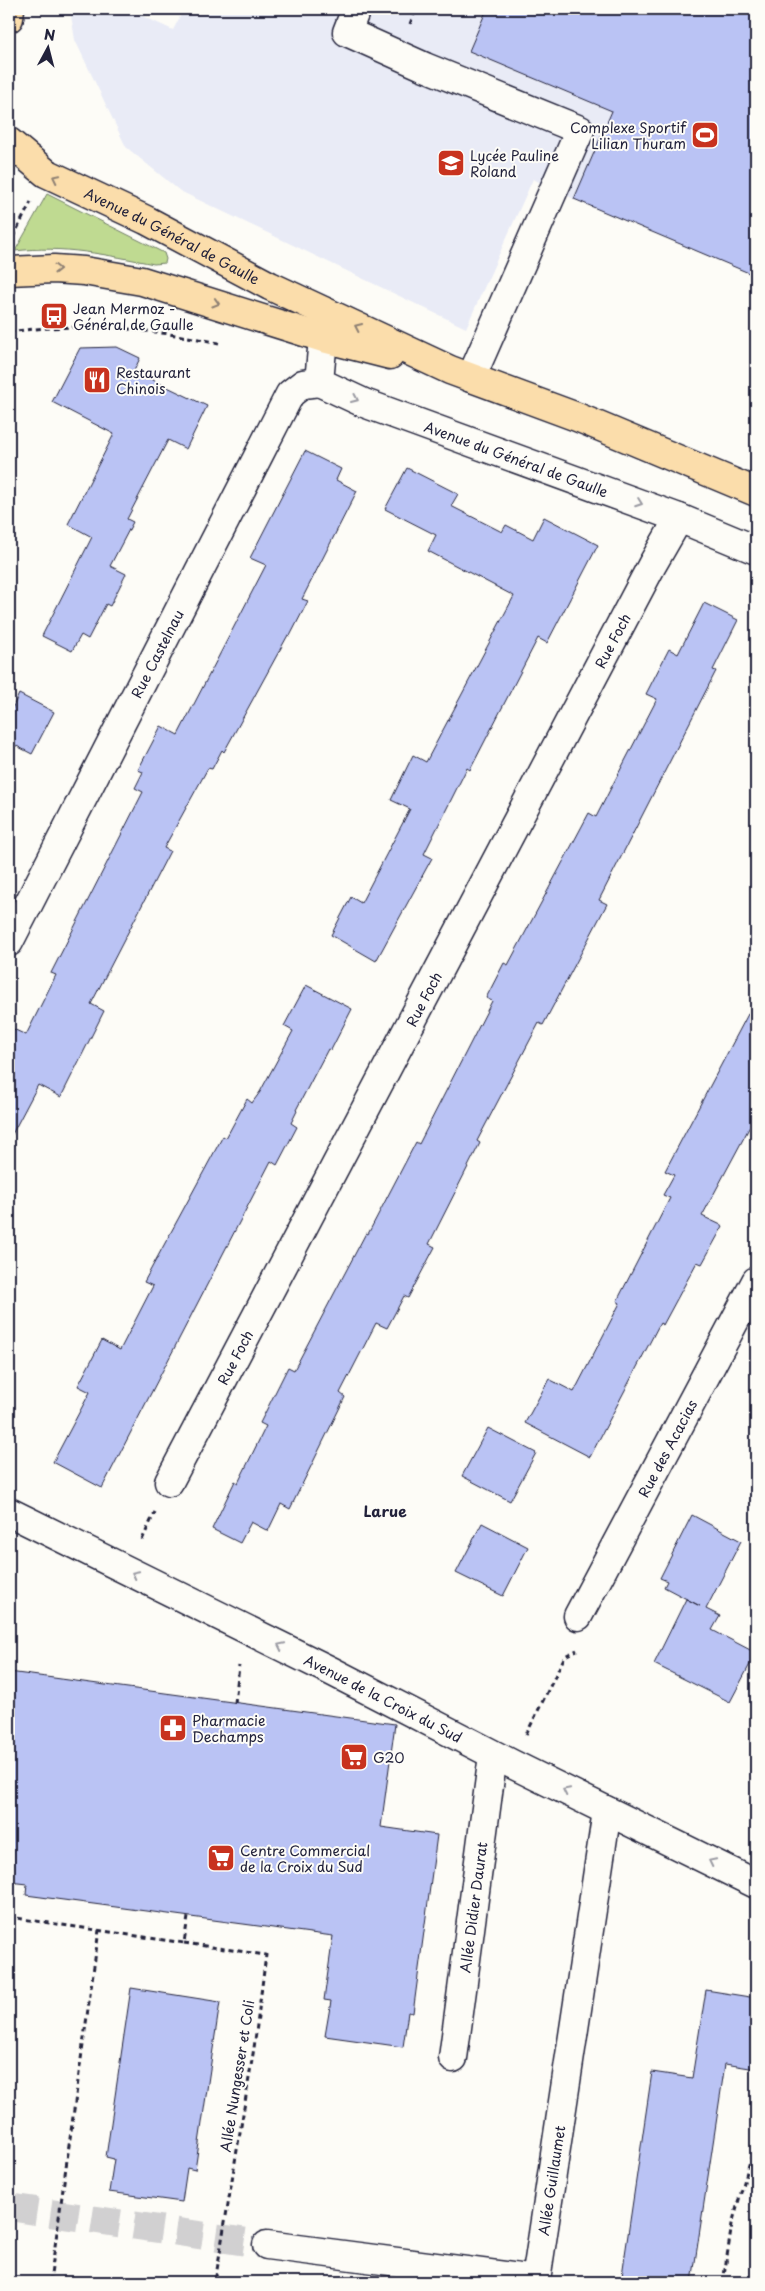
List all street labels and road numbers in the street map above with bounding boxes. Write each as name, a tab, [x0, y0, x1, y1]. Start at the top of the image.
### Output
street label: Avenue du Général de Gaulle	[81, 182, 264, 289]
street label: Avenue du Général de Gaulle	[421, 415, 612, 502]
street label: Rue Castelnau	[125, 606, 188, 702]
street label: Rue Foch	[589, 609, 635, 672]
street label: Rue Foch	[400, 968, 447, 1030]
street label: Rue Foch	[212, 1326, 258, 1388]
street label: Rue des Acacias	[633, 1396, 702, 1501]
street label: Avenue de la Croix du Sud	[301, 1649, 466, 1747]
street label: Allée Didier Daurat	[454, 1840, 492, 1974]
street label: Allée Nungesser et Coli	[215, 1998, 259, 2154]
street label: Allée Guillaumet	[532, 2124, 570, 2237]

